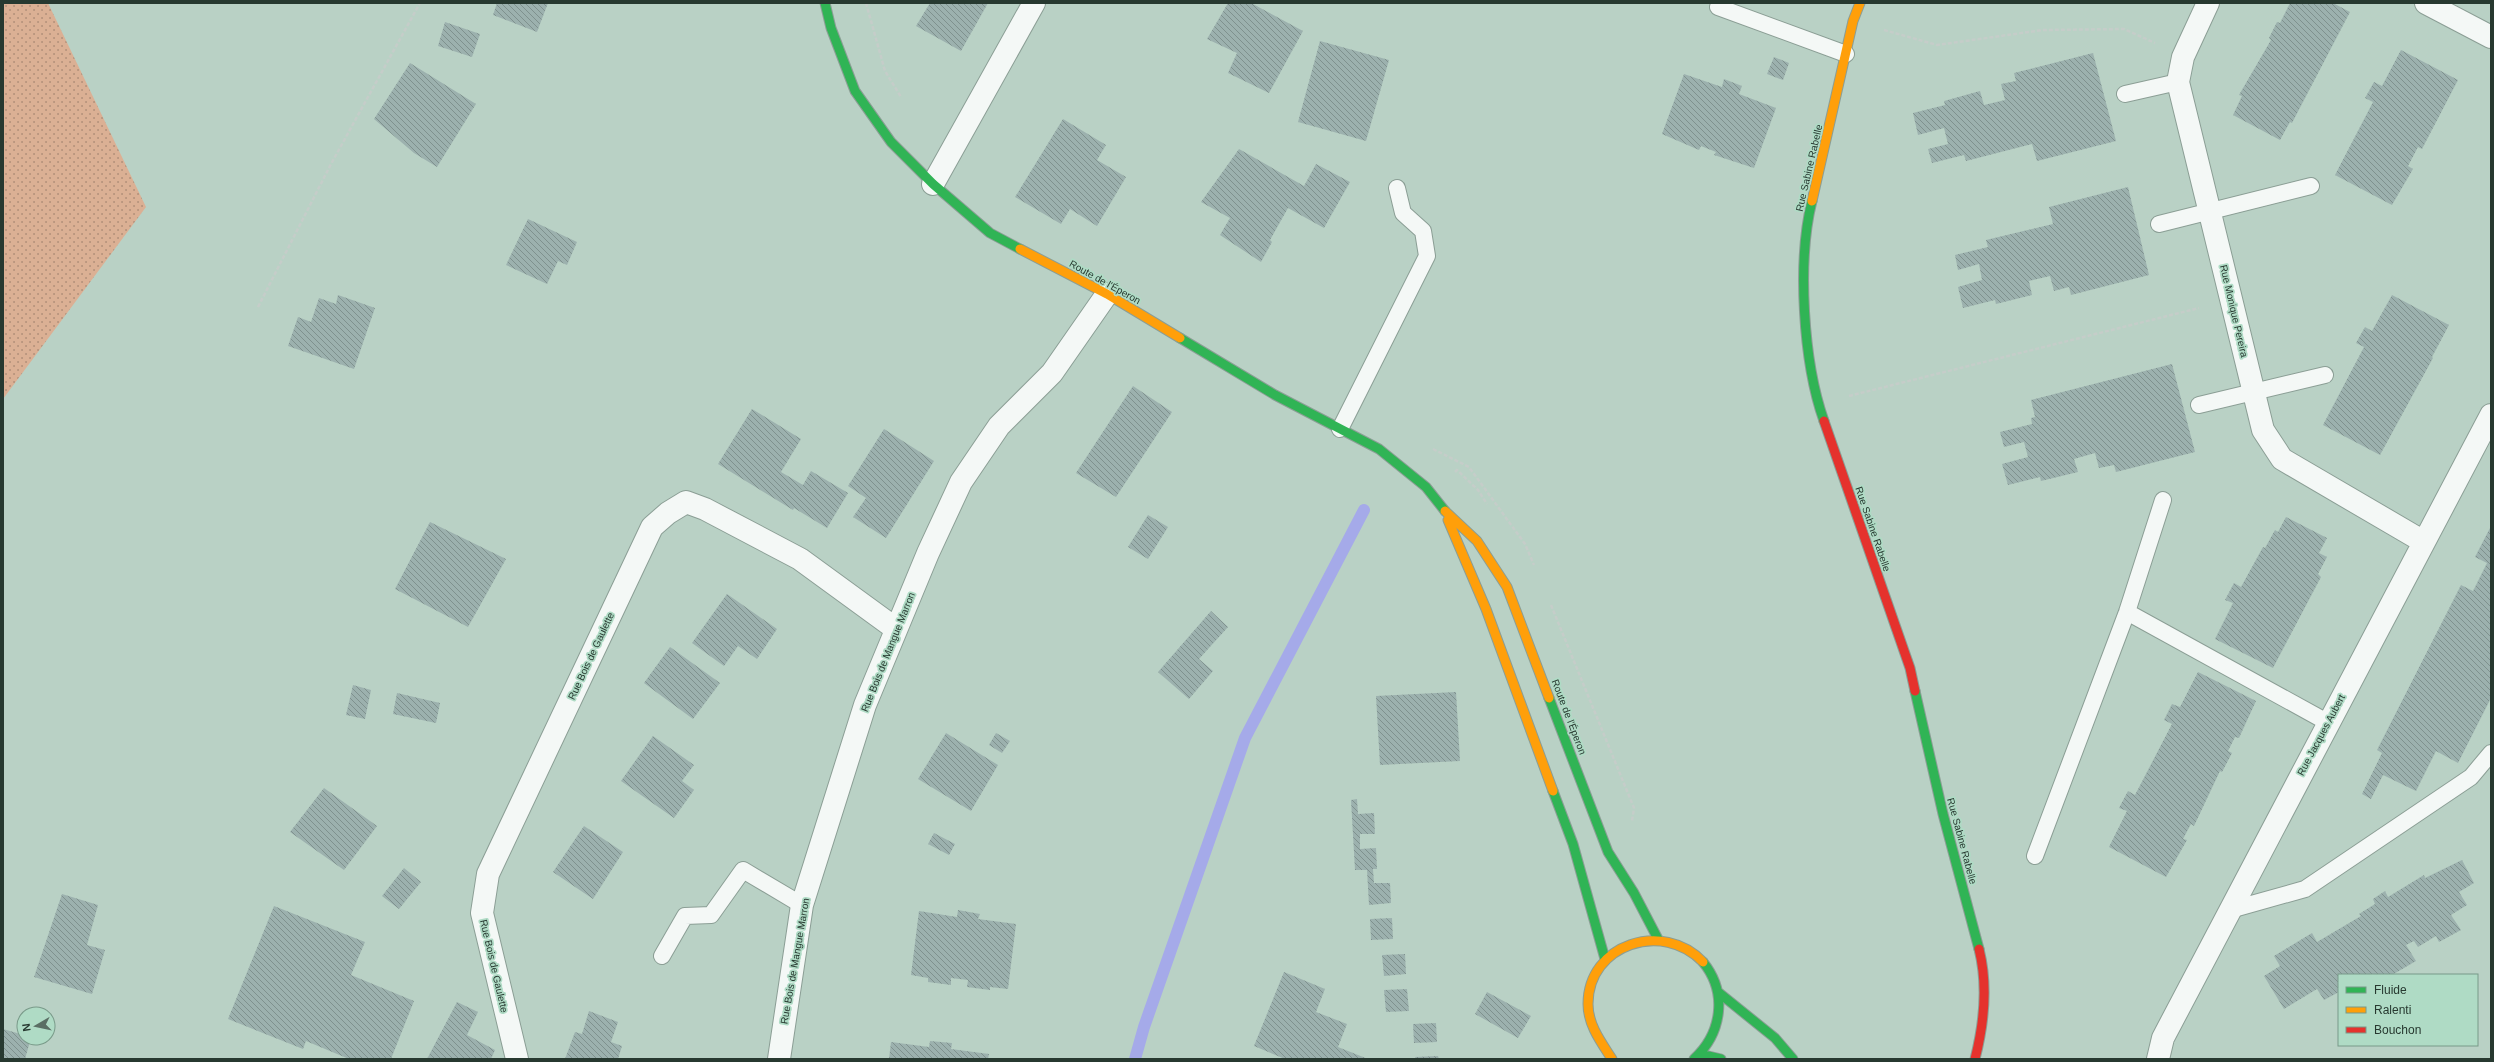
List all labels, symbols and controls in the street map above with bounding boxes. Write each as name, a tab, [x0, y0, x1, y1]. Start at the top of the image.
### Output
street label: Rue Sabine Rabelle	[1794, 123, 1824, 213]
street label: Route de l'Éperon	[1067, 257, 1143, 306]
street label: Rue Monique Pereira	[2218, 264, 2250, 359]
street label: Rue Sabine Rabelle	[1853, 485, 1893, 573]
street label: Rue Bois de Mangue Marron	[859, 591, 917, 713]
street label: Rue Bois de Gaulette	[566, 610, 616, 701]
street label: Route de l'Éperon	[1550, 677, 1589, 756]
street label: Rue Jacques Aubert	[2295, 692, 2347, 777]
street label: Rue Sabine Rabelle	[1945, 797, 1979, 886]
street label: Rue Bois de Mangue Marron	[778, 897, 812, 1025]
street label: Rue Bois de Gaulette	[478, 918, 510, 1014]
legend	[2338, 974, 2478, 1046]
text: Fluide	[2374, 983, 2407, 997]
text: Ralenti	[2374, 1003, 2411, 1017]
north arrow	[16, 1006, 56, 1046]
text: N	[20, 1023, 33, 1032]
text: Bouchon	[2374, 1023, 2421, 1037]

